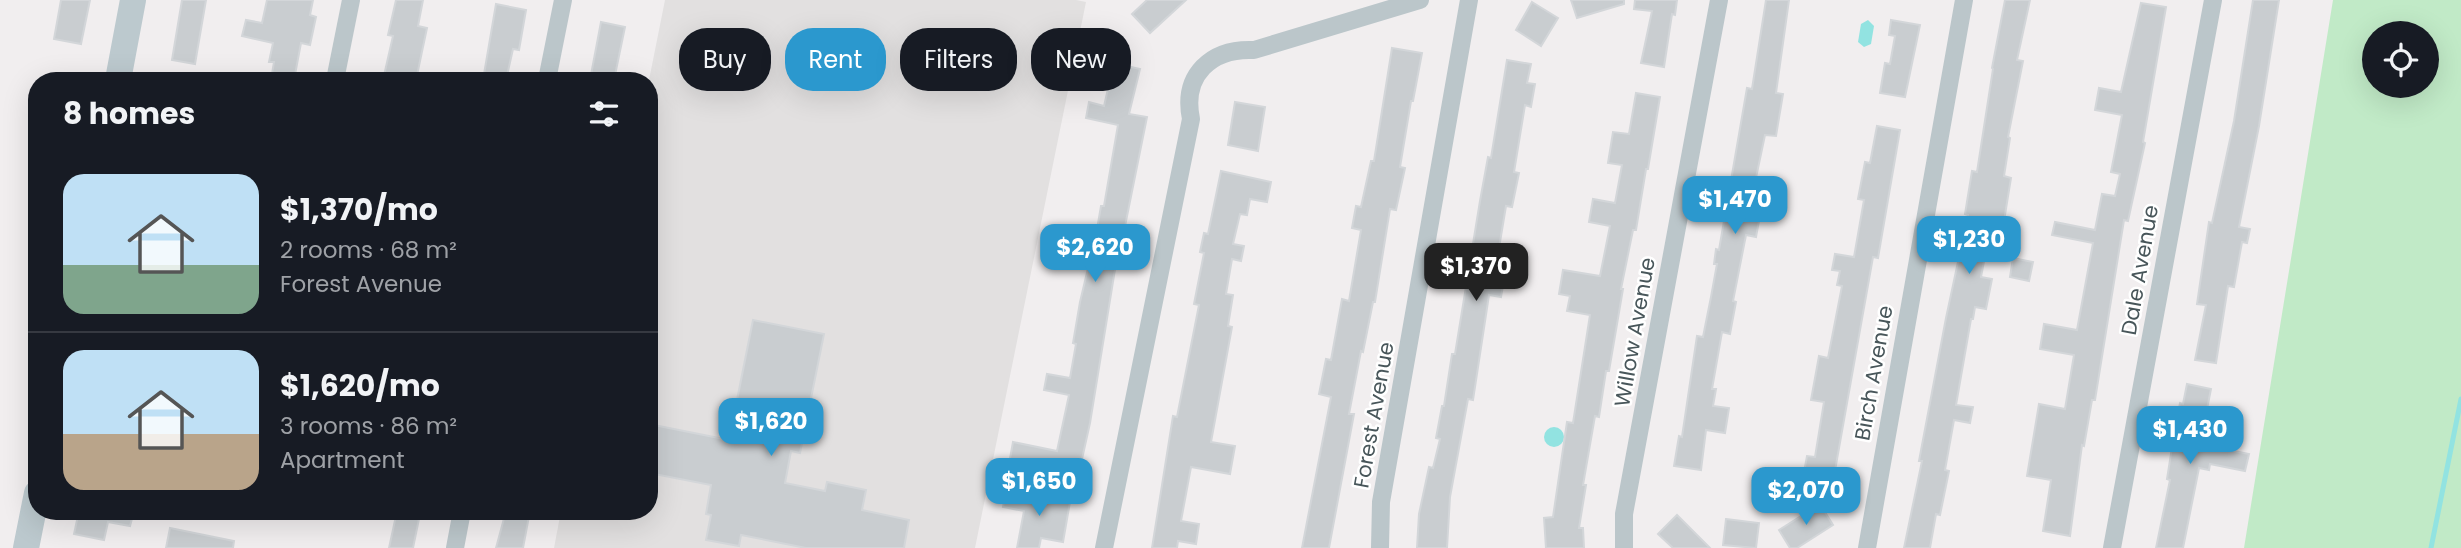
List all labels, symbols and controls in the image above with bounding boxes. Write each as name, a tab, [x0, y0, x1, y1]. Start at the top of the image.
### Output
map controls	[2362, 21, 2439, 98]
button: locate	[2362, 21, 2439, 98]
chip: Buy	[679, 28, 771, 91]
chip: Rent	[785, 28, 886, 91]
chip: Filters	[900, 28, 1017, 91]
chip: New	[1031, 28, 1131, 91]
text: 8 homes	[63, 92, 195, 135]
icon: filters	[585, 95, 623, 133]
pin: $1,470	[1678, 176, 1792, 236]
text: $1,470	[1698, 183, 1772, 215]
text: $1,370/mo	[280, 188, 438, 231]
icon: home	[119, 202, 203, 286]
street label: Dale Avenue	[2114, 203, 2165, 337]
pin: $1,230	[1912, 216, 2026, 276]
text: $1,230	[1933, 223, 2005, 255]
pin: $2,620	[1038, 224, 1152, 284]
text: $2,620	[1056, 231, 1134, 263]
text: 2 rooms · 68 m²	[280, 234, 457, 266]
pin: $1,370	[1419, 244, 1533, 303]
text: $1,370	[1440, 250, 1512, 282]
street label: Willow Avenue	[1607, 255, 1662, 409]
text: Forest Avenue	[280, 268, 442, 300]
street label: Birch Avenue	[1847, 303, 1900, 443]
street label: Forest Avenue	[1346, 340, 1401, 490]
text: $1,620/mo	[280, 364, 440, 407]
icon: home	[119, 378, 203, 462]
pin: $1,620	[714, 398, 828, 458]
text: $1,620	[734, 405, 808, 437]
pin: $1,430	[2133, 406, 2247, 466]
text: 3 rooms · 86 m²	[280, 410, 457, 442]
text: $1,430	[2153, 413, 2227, 445]
text: Apartment	[280, 444, 405, 476]
pin: $1,650	[982, 458, 1096, 518]
text: $1,650	[1002, 465, 1076, 497]
pin: $2,070	[1749, 468, 1863, 527]
text: $2,070	[1767, 474, 1845, 506]

